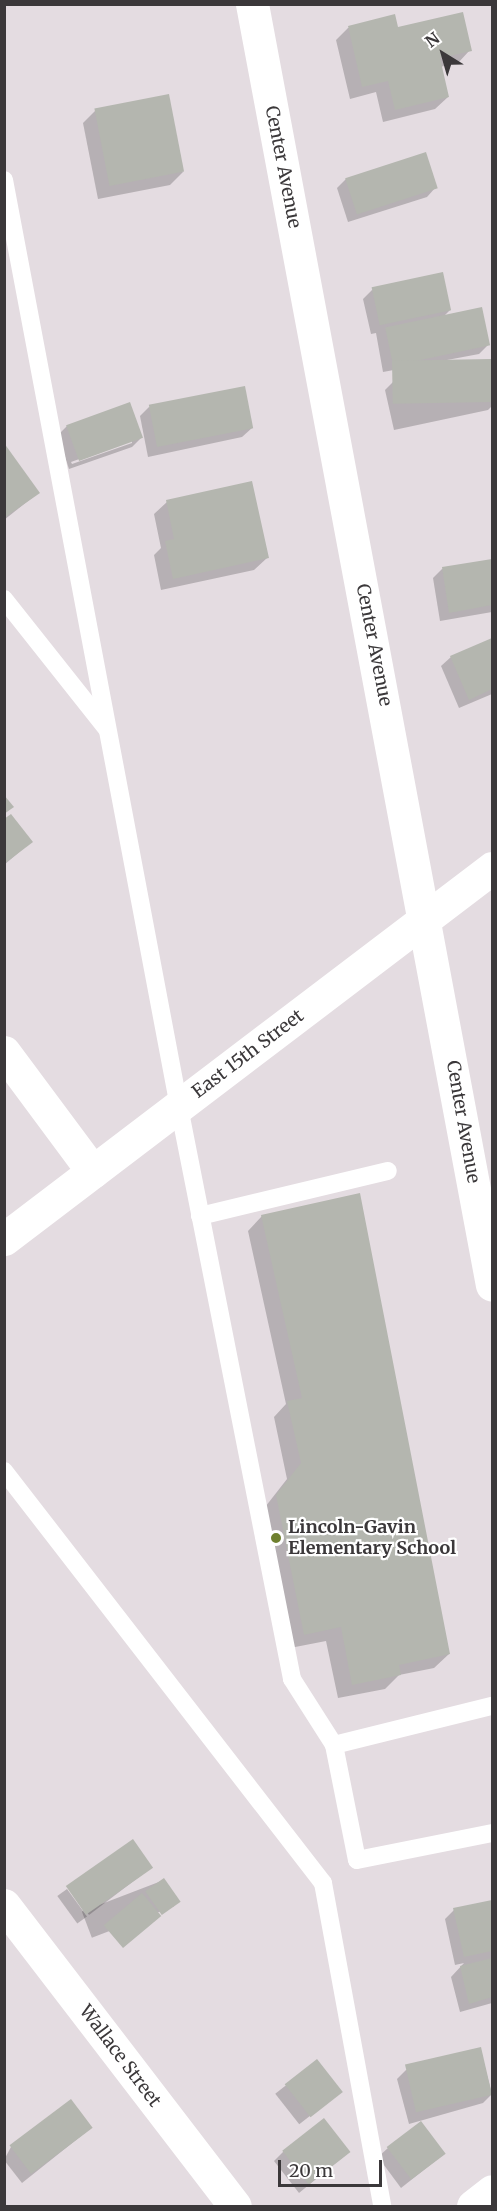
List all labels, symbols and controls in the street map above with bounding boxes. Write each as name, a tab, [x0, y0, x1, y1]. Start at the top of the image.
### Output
north arrow	[413, 24, 473, 84]
text: N	[421, 28, 443, 51]
street label: Center Avenue	[261, 104, 305, 230]
street label: Center Avenue	[352, 582, 396, 708]
street label: East 15th Street	[188, 1005, 308, 1103]
street label: Center Avenue	[442, 1059, 484, 1185]
place label: Lincoln-Gavin Elementary School	[288, 1517, 456, 1559]
marker: Lincoln-Gavin Elementary School	[269, 1531, 283, 1545]
street label: Wallace Street	[75, 2001, 165, 2111]
scale bar	[281, 2148, 384, 2186]
text: 20 m	[289, 2159, 333, 2182]

